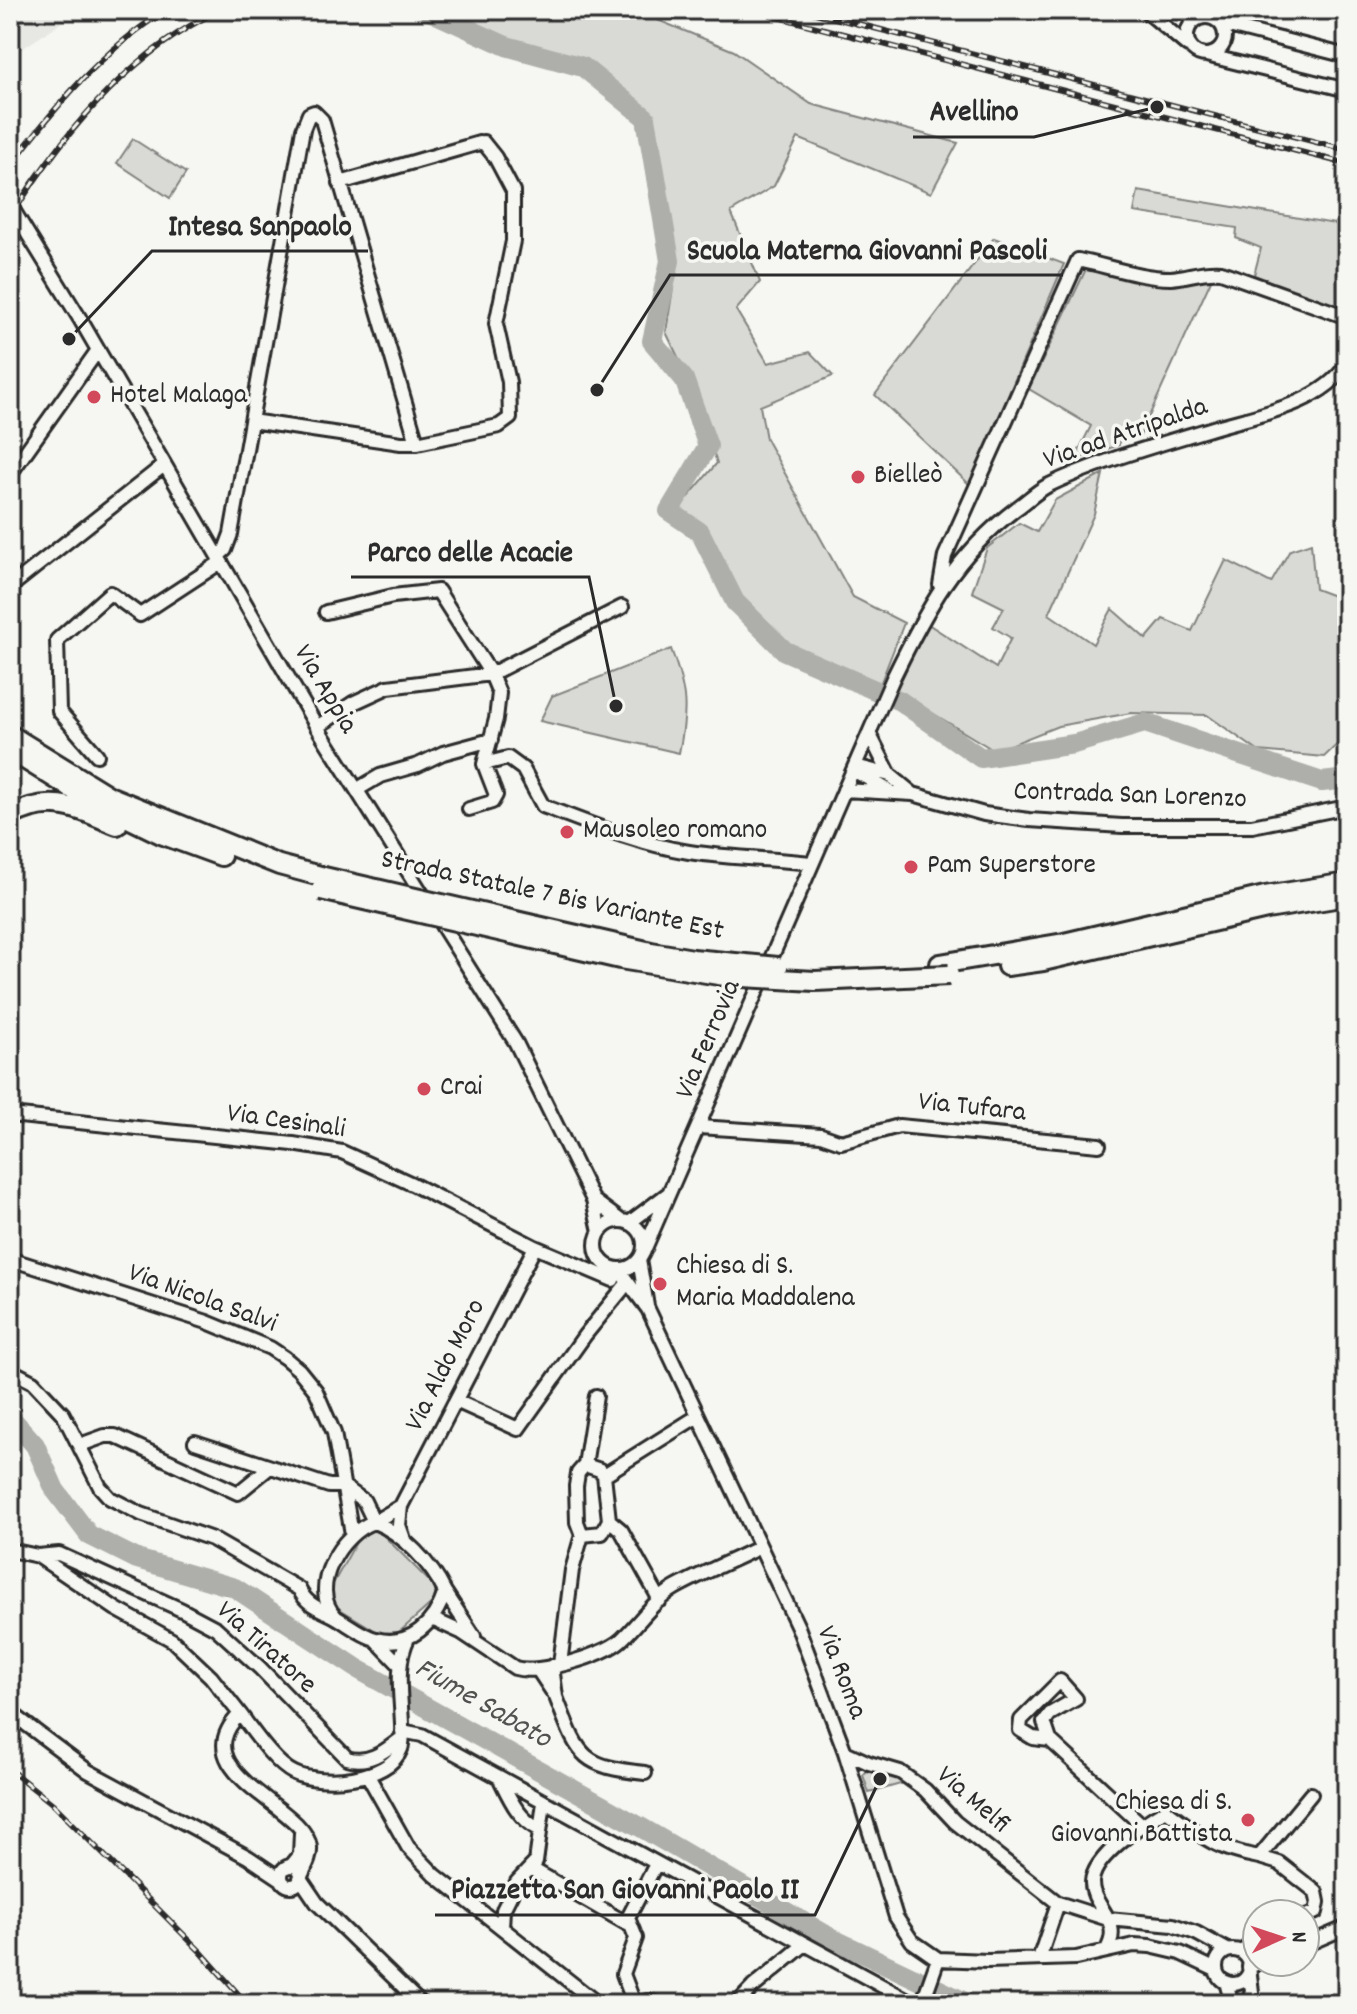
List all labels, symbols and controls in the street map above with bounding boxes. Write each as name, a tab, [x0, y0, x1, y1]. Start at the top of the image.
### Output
callout: Avellino	[913, 83, 1034, 137]
text: Avellino	[929, 93, 1019, 136]
callout: Intesa Sanpaolo	[152, 197, 368, 251]
text: Intesa Sanpaolo	[168, 208, 352, 251]
callout: Scuola Materna Giovanni Pascoli	[670, 221, 1063, 275]
text: Scuola Materna Giovanni Pascoli	[687, 232, 1048, 275]
place label: Hotel Malaga	[110, 377, 248, 417]
marker: Hotel Malaga	[85, 388, 103, 406]
street label: Via ad Atripalda	[1039, 388, 1214, 482]
place label: Bielleò	[874, 457, 943, 497]
marker: Bielleò	[849, 468, 867, 486]
callout: Parco delle Acacie	[351, 523, 589, 577]
text: Parco delle Acacie	[367, 534, 573, 577]
street label: Via Appia	[282, 638, 367, 743]
street label: Contrada San Lorenzo	[1013, 773, 1247, 821]
place label: Mausoleo romano	[583, 812, 767, 852]
marker: Mausoleo romano	[558, 823, 576, 841]
street label: Strada Statale 7 Bis Variante Est	[377, 841, 727, 953]
place label: Pam Superstore	[927, 847, 1096, 887]
marker: Pam Superstore	[902, 858, 920, 876]
street label: Via Ferrovia	[667, 973, 753, 1106]
place label: Crai	[440, 1069, 482, 1109]
marker: Crai	[415, 1080, 433, 1098]
street label: Via Tufara	[916, 1083, 1029, 1135]
street label: Via Cesinali	[224, 1095, 348, 1151]
place label: Chiesa di S. Maria Maddalena	[676, 1248, 855, 1320]
street label: Via Nicola Salvi	[122, 1255, 282, 1345]
marker: Chiesa di S. Maria Maddalena	[651, 1275, 669, 1293]
street label: Via Aldo Moro	[397, 1293, 497, 1439]
street label: Via Tiratore	[206, 1593, 324, 1705]
street label: Via Roma	[804, 1621, 876, 1726]
water label: Fiume Sabato	[406, 1649, 560, 1762]
street label: Via Melfi	[926, 1758, 1018, 1844]
place label: Chiesa di S. Giovanni Battista	[1051, 1784, 1233, 1856]
marker: Chiesa di S. Giovanni Battista	[1239, 1811, 1257, 1829]
callout: Piazzetta San Giovanni Paolo II	[435, 1861, 815, 1915]
text: Piazzetta San Giovanni Paolo II	[451, 1871, 800, 1914]
north arrow	[1241, 1898, 1321, 1978]
text: N	[1282, 1931, 1313, 1944]

